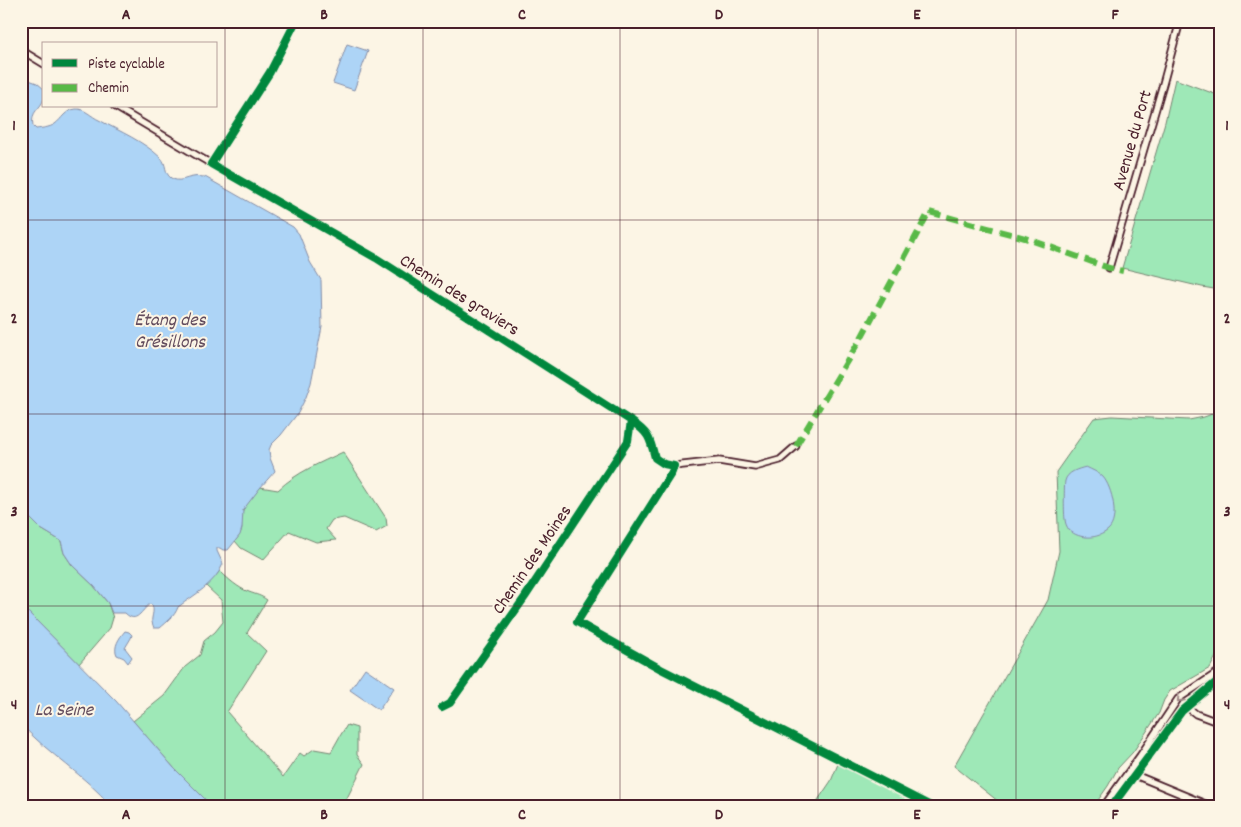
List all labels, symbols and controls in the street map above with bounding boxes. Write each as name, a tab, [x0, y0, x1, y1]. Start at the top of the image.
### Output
text: A	[122, 4, 131, 27]
text: B	[320, 4, 328, 27]
text: C	[518, 4, 526, 27]
text: D	[715, 4, 724, 27]
text: E	[913, 4, 921, 27]
text: F	[1111, 4, 1119, 27]
legend	[42, 42, 218, 108]
text: Piste cyclable	[88, 54, 165, 76]
text: Chemin	[88, 78, 129, 100]
street label: Avenue du Port	[1107, 87, 1160, 194]
text: 1	[12, 115, 16, 138]
text: 1	[1225, 115, 1229, 138]
street label: Chemin des graviers	[394, 249, 523, 343]
text: 2	[11, 308, 18, 331]
water label: Étang des Grésillons	[134, 308, 207, 357]
text: 2	[1224, 308, 1231, 331]
text: 3	[10, 501, 18, 524]
street label: Chemin des Moines	[487, 501, 579, 620]
text: 3	[1223, 501, 1231, 524]
one-way arrow	[1177, 693, 1186, 702]
text: 4	[11, 694, 17, 717]
text: 4	[1224, 694, 1230, 717]
water label: La Seine	[35, 698, 95, 725]
text: A	[122, 804, 131, 827]
text: B	[320, 804, 328, 827]
text: C	[518, 804, 526, 827]
text: D	[715, 804, 724, 827]
text: E	[913, 804, 921, 827]
text: F	[1111, 804, 1119, 827]

